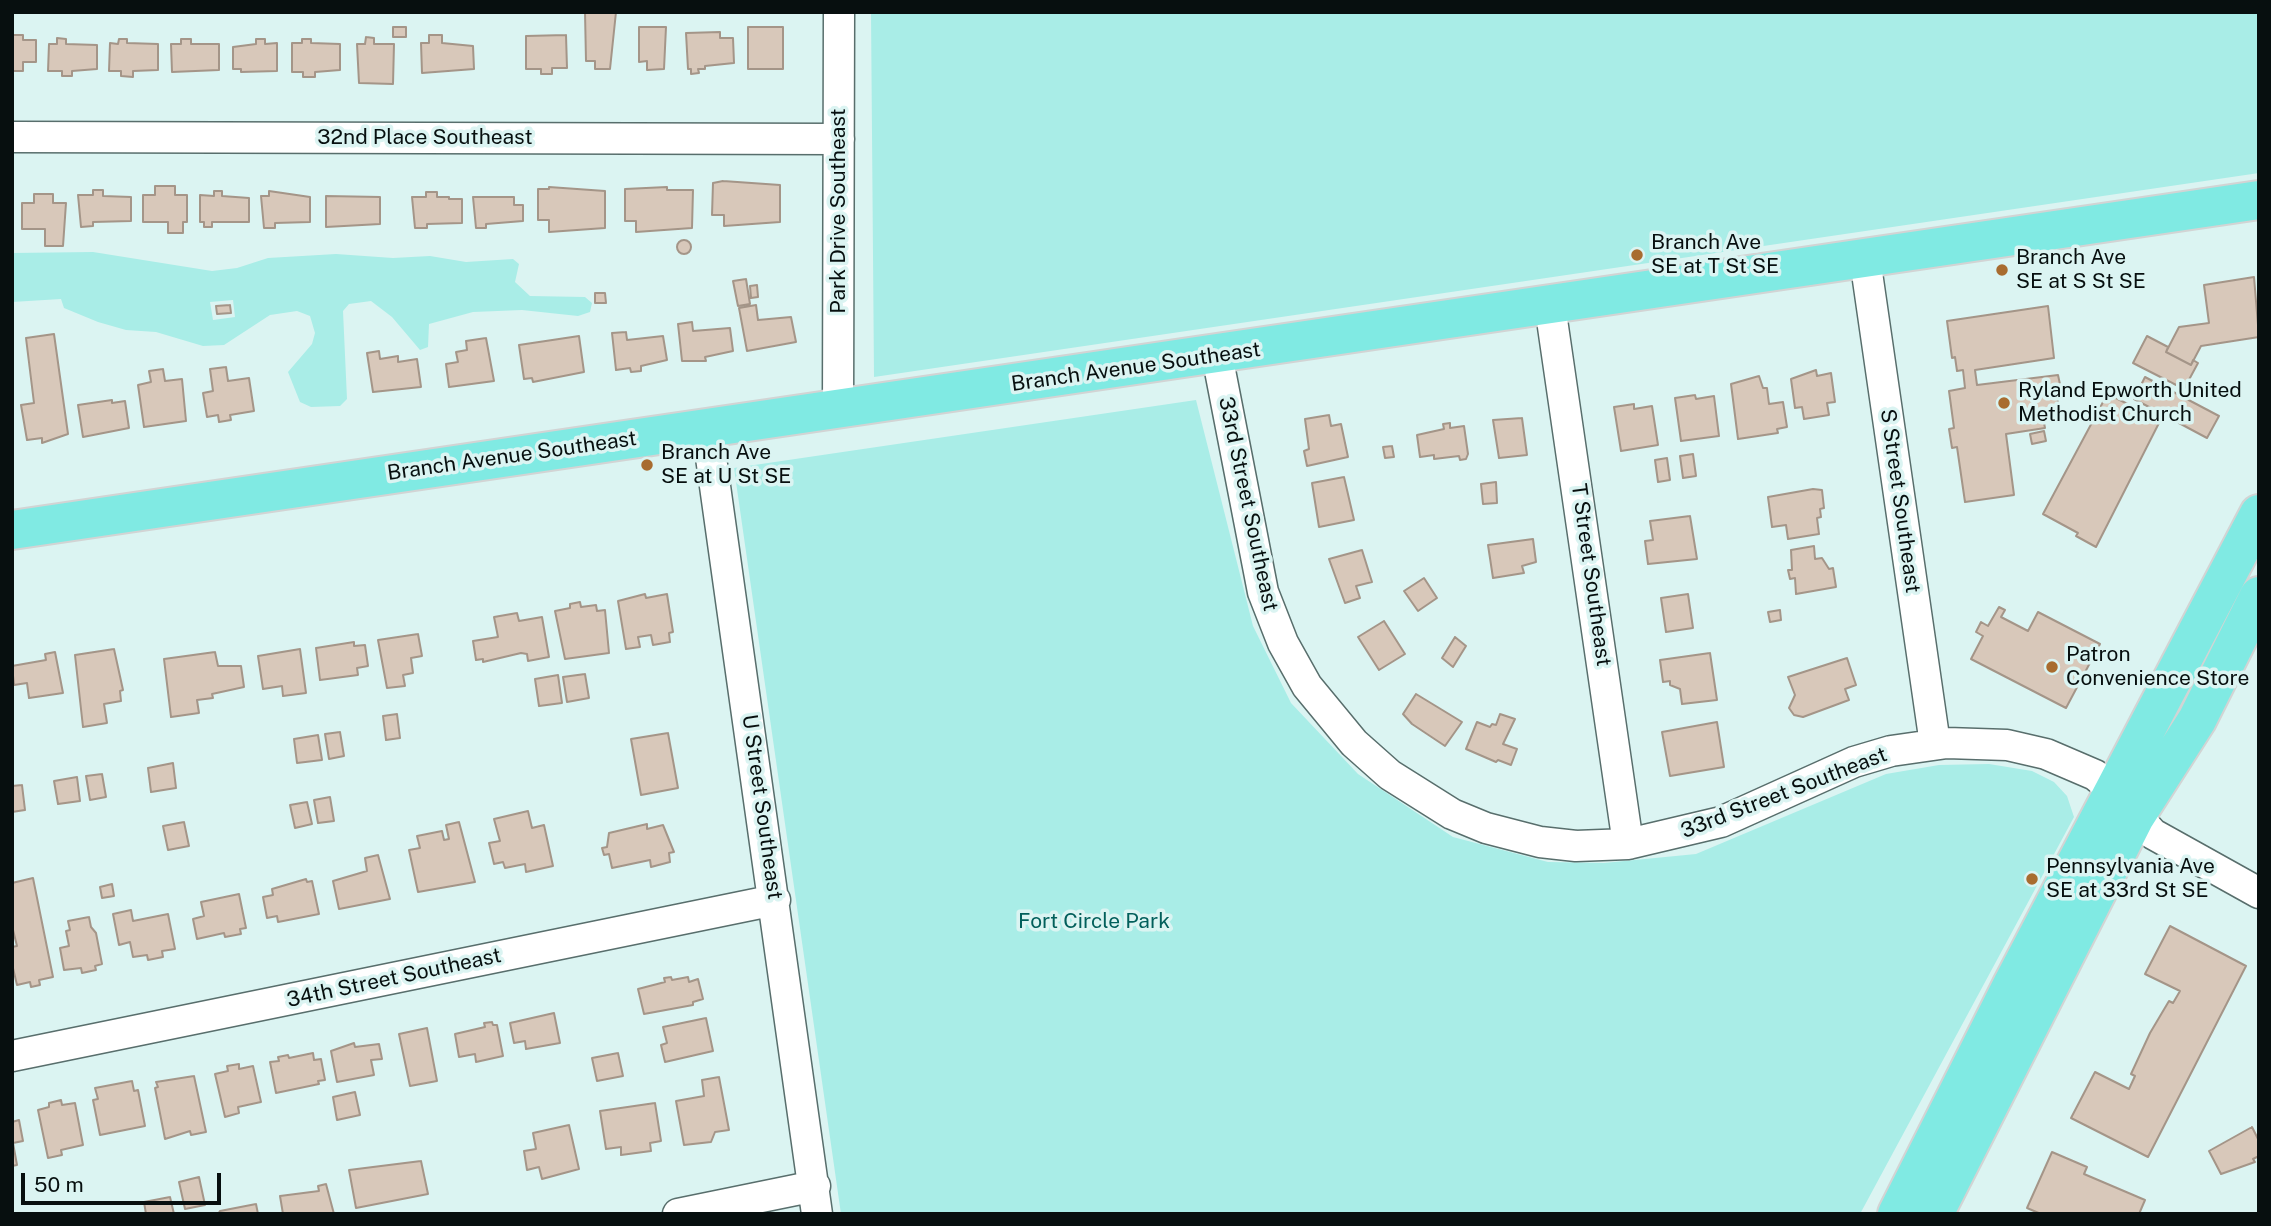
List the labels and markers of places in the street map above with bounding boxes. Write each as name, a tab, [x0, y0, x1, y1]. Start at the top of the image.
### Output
place label: Branch Ave SE at T St SE	[1651, 230, 1779, 280]
place label: Branch Ave SE at S St SE	[2016, 245, 2146, 295]
marker: Branch Ave SE at T St SE	[1629, 247, 1645, 263]
marker: Branch Ave SE at S St SE	[1994, 262, 2010, 278]
place label: Ryland Epworth United Methodist Church	[2018, 378, 2242, 428]
marker: Ryland Epworth United Methodist Church	[1996, 395, 2012, 411]
place label: Branch Ave SE at U St SE	[661, 440, 791, 490]
marker: Branch Ave SE at U St SE	[639, 457, 655, 473]
place label: Patron Convenience Store	[2066, 642, 2249, 692]
marker: Patron Convenience Store	[2044, 659, 2060, 675]
place label: Pennsylvania Ave SE at 33rd St SE	[2046, 854, 2215, 904]
marker: Pennsylvania Ave SE at 33rd St SE	[2024, 871, 2040, 887]

